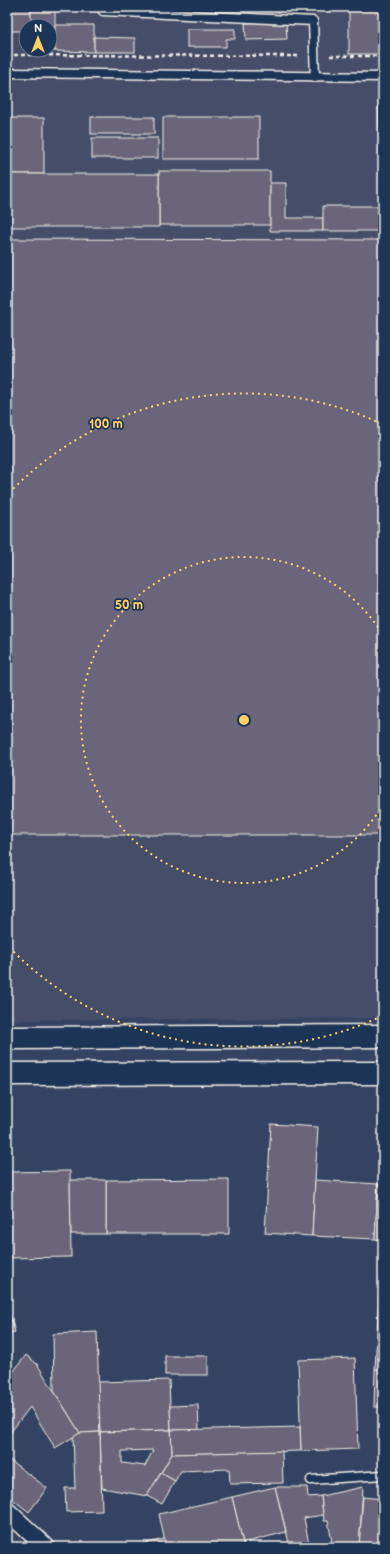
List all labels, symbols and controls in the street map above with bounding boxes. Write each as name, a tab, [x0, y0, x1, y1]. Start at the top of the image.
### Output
north arrow	[18, 18, 58, 58]
text: N	[34, 22, 42, 35]
text: 100 m	[89, 417, 123, 432]
text: 50 m	[115, 598, 143, 613]
centre of rings	[237, 713, 251, 727]

